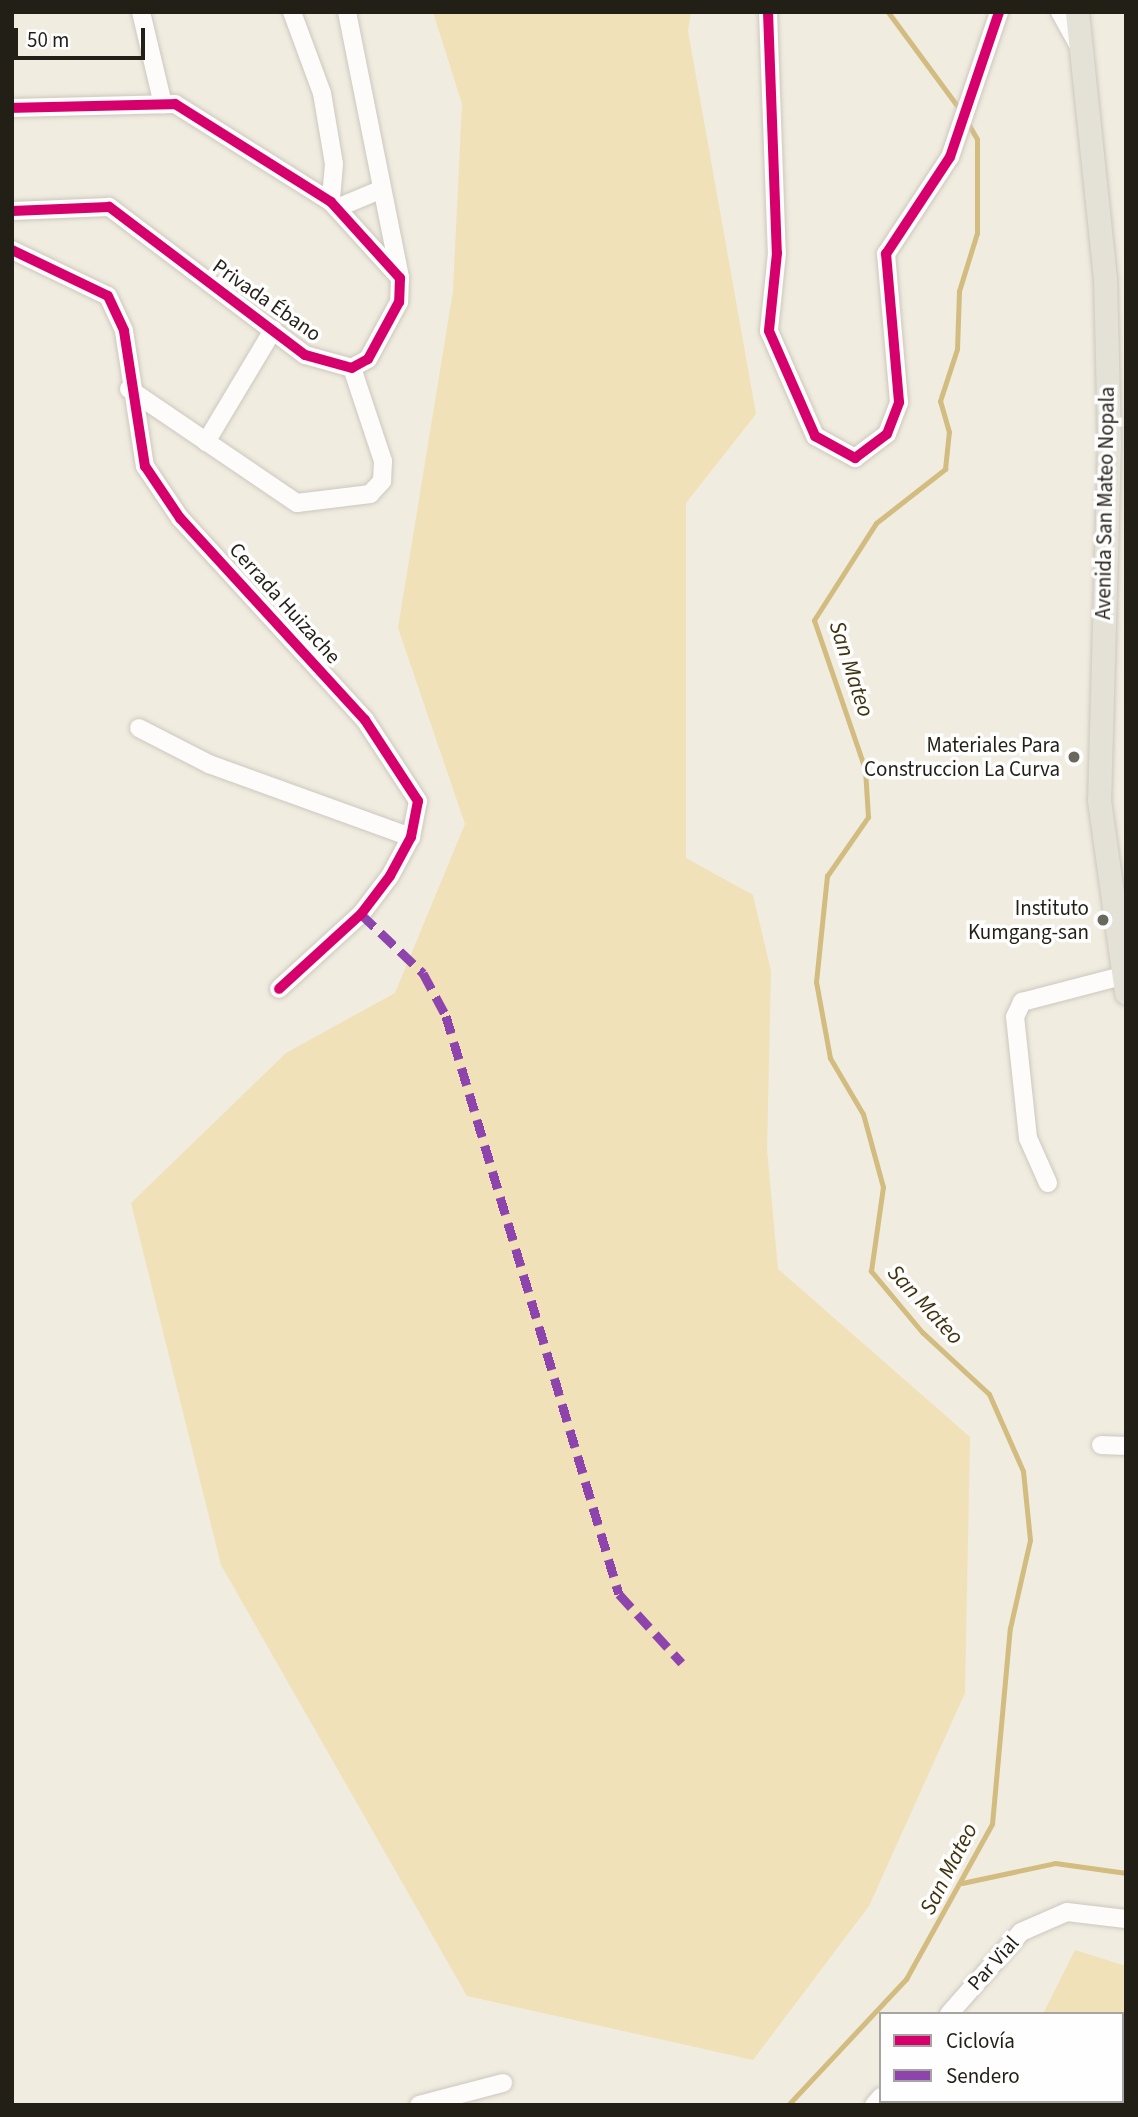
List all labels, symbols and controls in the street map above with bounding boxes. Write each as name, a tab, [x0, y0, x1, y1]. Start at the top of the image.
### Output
scale bar	[18, 14, 149, 58]
text: 50 m	[27, 25, 69, 55]
street label: Privada Ébano	[208, 253, 326, 347]
street label: Avenida San Mateo Nopala	[1090, 386, 1120, 620]
street label: Cerrada Huizache	[224, 537, 346, 669]
water label: San Mateo	[823, 618, 879, 720]
place label: Materiales Para Construccion La Curva	[864, 732, 1060, 782]
marker: Materiales Para Construccion La Curva	[1066, 749, 1082, 765]
place label: Instituto Kumgang-san	[968, 895, 1089, 945]
marker: Instituto Kumgang-san	[1095, 912, 1111, 928]
water label: San Mateo	[881, 1259, 969, 1351]
water label: San Mateo	[914, 1819, 984, 1919]
street label: Par Vial	[962, 1930, 1024, 1996]
legend	[879, 2012, 1124, 2103]
text: Ciclovía	[946, 2026, 1015, 2056]
text: Sendero	[946, 2061, 1020, 2091]

